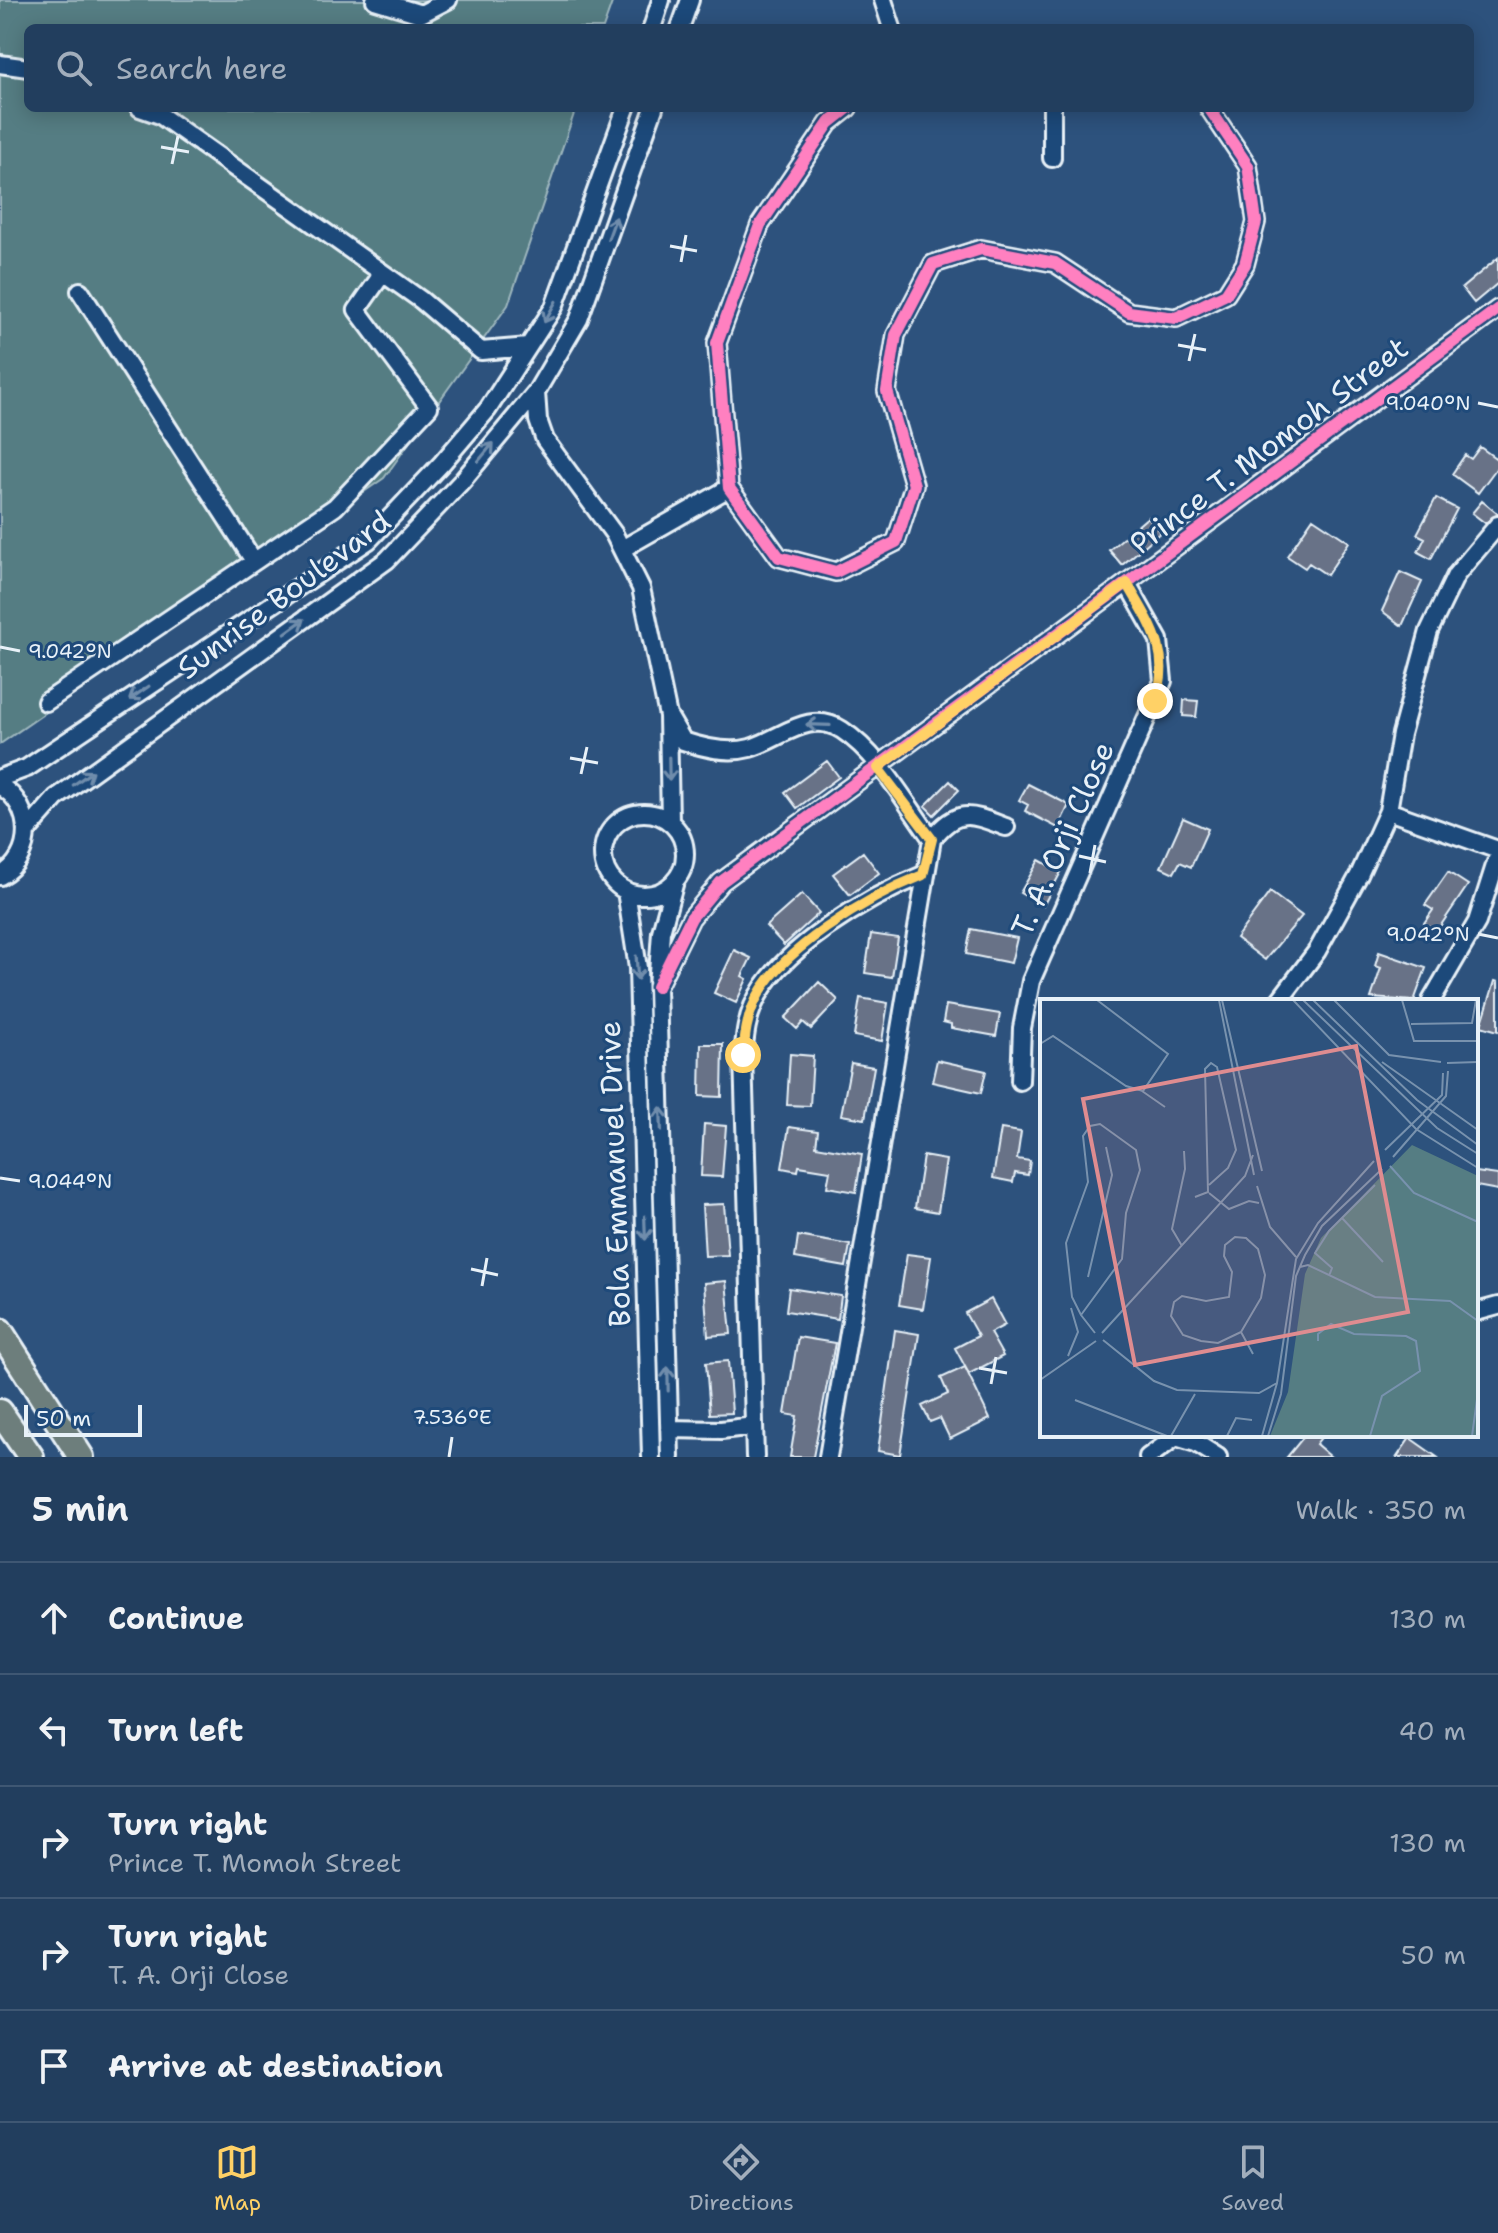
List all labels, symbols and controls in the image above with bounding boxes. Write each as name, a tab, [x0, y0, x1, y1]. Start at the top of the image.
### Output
search box	[24, 24, 1474, 112]
icon: search	[52, 46, 96, 90]
text: Search here	[116, 48, 287, 89]
one-way arrow	[606, 216, 620, 241]
one-way arrow	[542, 300, 558, 323]
street label: Prince T. Momoh Street	[1121, 327, 1416, 564]
text: 9.040°N	[1385, 390, 1471, 416]
one-way arrow	[477, 443, 495, 463]
street label: Sunrise Boulevard	[168, 501, 399, 689]
one-way arrow	[283, 618, 305, 634]
text: 9.042°N	[28, 638, 112, 664]
route end	[1137, 683, 1173, 719]
one-way arrow	[129, 685, 151, 701]
one-way arrow	[805, 717, 831, 733]
street label: T. A. Orji Close	[1001, 735, 1124, 943]
one-way arrow	[661, 755, 676, 782]
one-way arrow	[72, 770, 94, 786]
text: 9.042°N	[1386, 921, 1470, 947]
one-way arrow	[630, 954, 645, 981]
inset map	[1040, 999, 1478, 1437]
street label: Bola Emmanuel Drive	[589, 1020, 640, 1328]
route start	[725, 1037, 761, 1073]
one-way arrow	[654, 1106, 669, 1133]
text: 9.044°N	[28, 1168, 112, 1194]
one-way arrow	[637, 1214, 652, 1241]
one-way arrow	[661, 1366, 676, 1393]
scale bar	[24, 1401, 142, 1437]
text: 50 m	[36, 1404, 91, 1433]
text: 7.536°E	[413, 1404, 492, 1430]
text: 5 min	[32, 1486, 129, 1532]
text: Walk · 350 m	[1296, 1492, 1466, 1527]
icon: ahead	[32, 1596, 76, 1640]
text: Continue	[108, 1598, 244, 1639]
text: 130 m	[1389, 1601, 1466, 1636]
icon: left	[32, 1708, 76, 1752]
text: Turn left	[108, 1710, 243, 1751]
text: 40 m	[1399, 1713, 1466, 1748]
text: Turn right	[108, 1804, 267, 1845]
icon: right	[32, 1820, 76, 1864]
text: 130 m	[1389, 1825, 1466, 1860]
text: Prince T. Momoh Street	[108, 1845, 401, 1880]
text: Turn right	[108, 1916, 267, 1957]
icon: right	[32, 1932, 76, 1976]
text: 50 m	[1401, 1937, 1466, 1972]
text: T. A. Orji Close	[108, 1957, 289, 1992]
icon: arrive	[32, 2044, 76, 2088]
text: Arrive at destination	[108, 2046, 443, 2087]
tab: Map	[214, 2140, 261, 2217]
tab: Directions	[689, 2140, 794, 2217]
tab: Saved	[1222, 2140, 1284, 2217]

